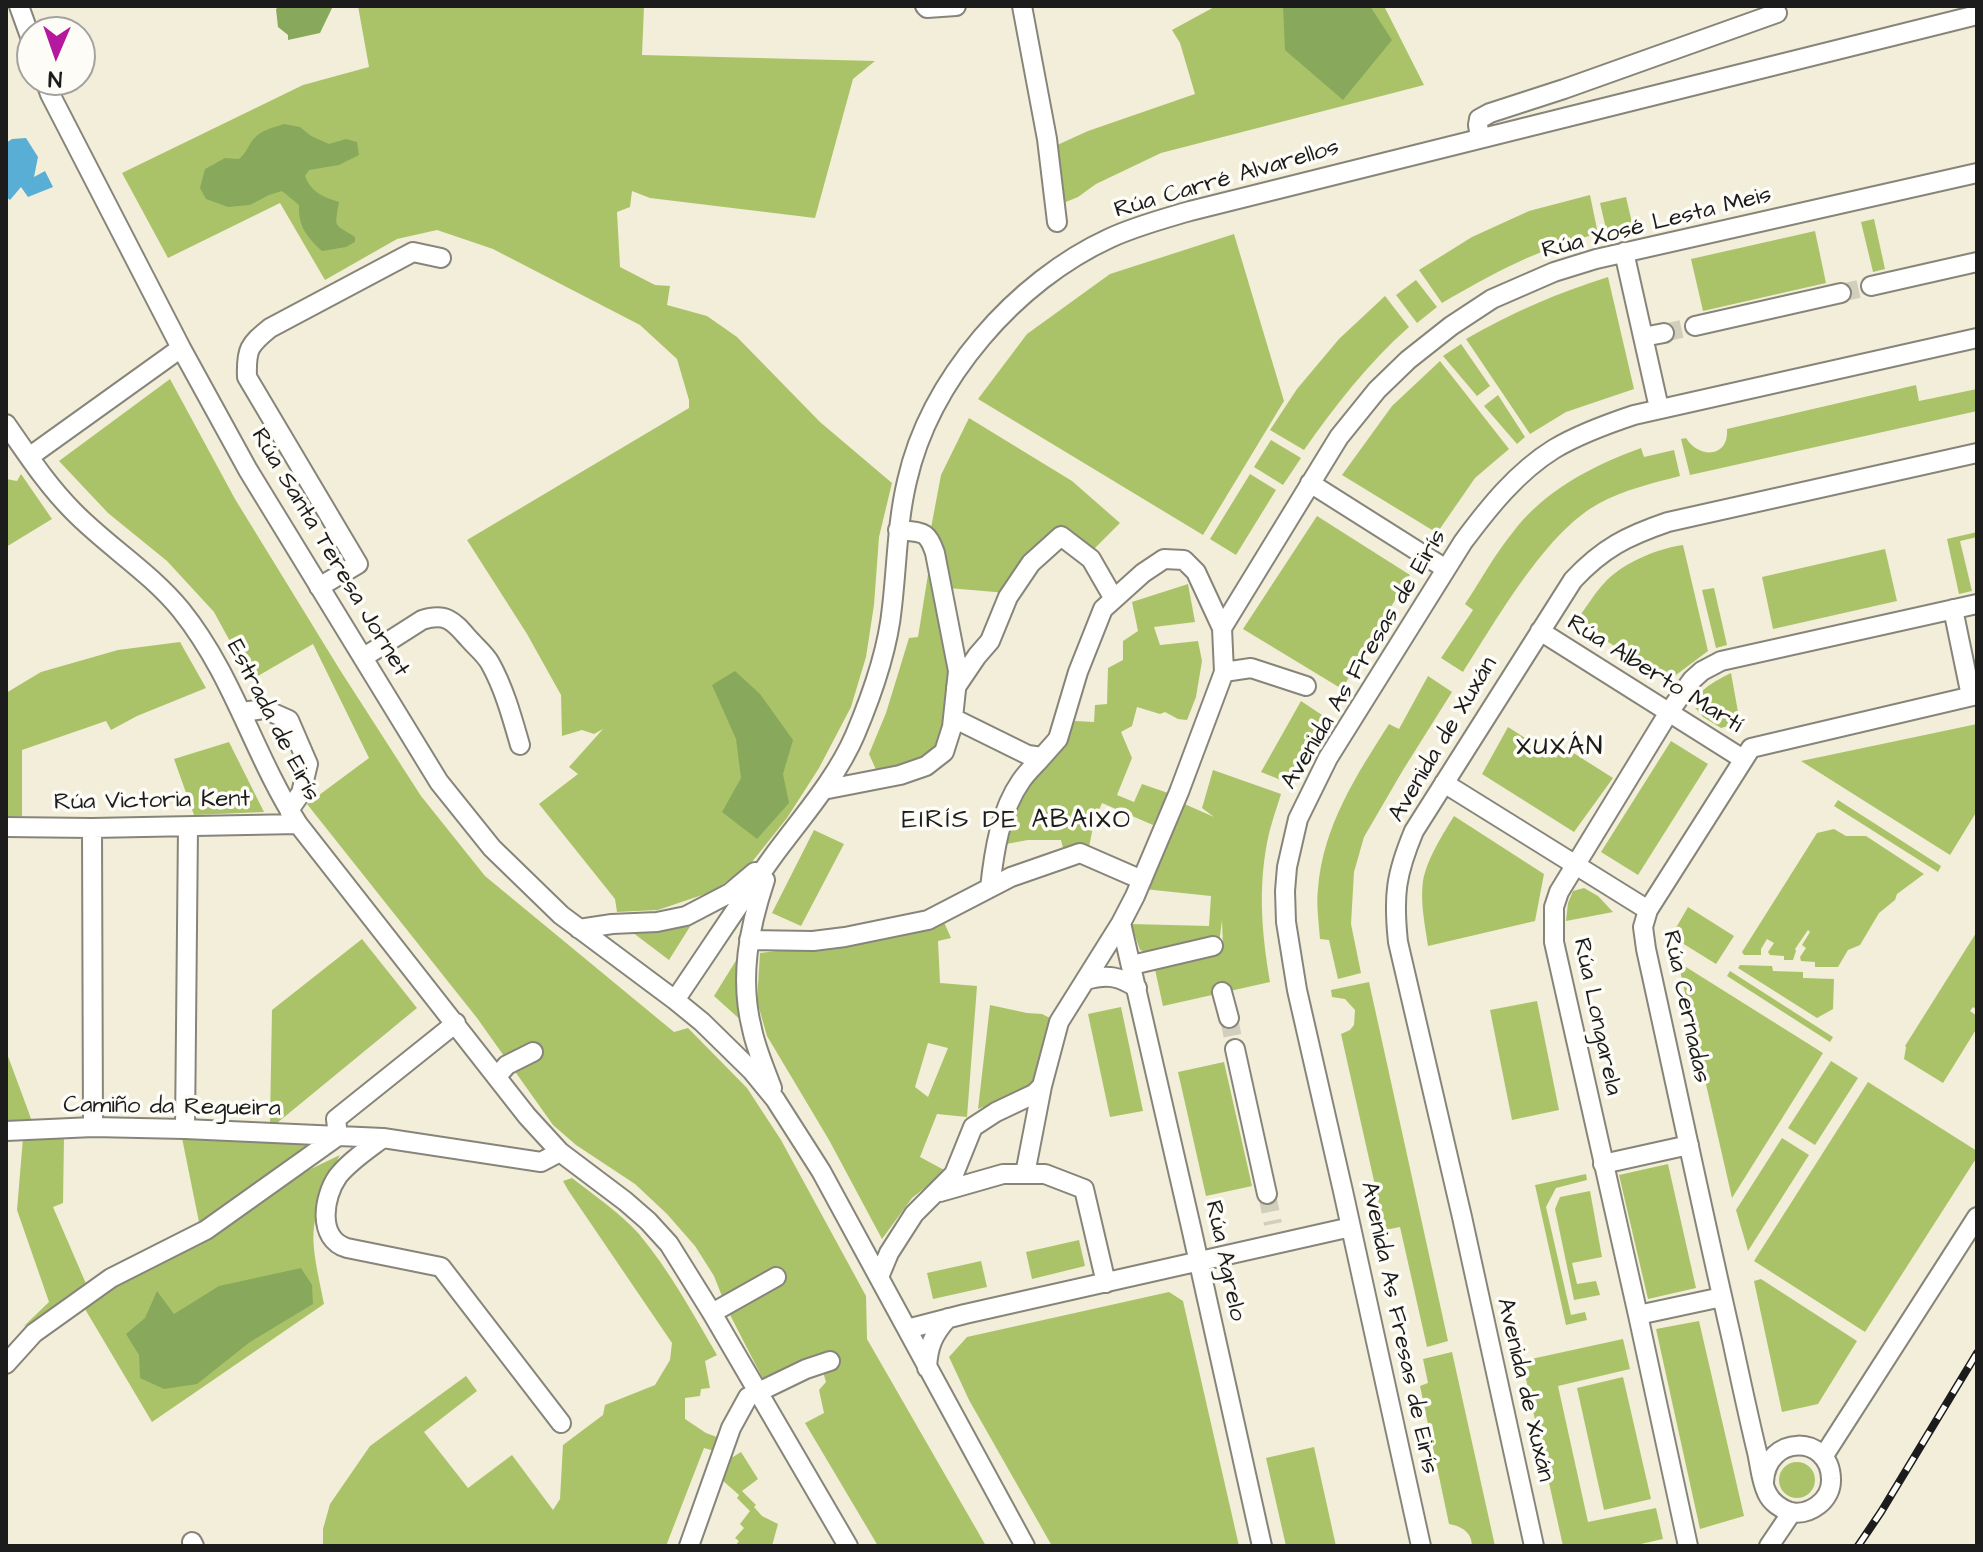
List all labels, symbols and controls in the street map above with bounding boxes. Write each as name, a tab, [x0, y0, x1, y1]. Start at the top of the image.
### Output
north arrow	[16, 16, 96, 96]
text: N	[48, 63, 63, 94]
street label: Rúa Carré Alvarellos	[1111, 134, 1343, 226]
street label: Rúa Xosé Lesta Meis	[1539, 182, 1775, 266]
street label: Rúa Santa Teresa Jornet	[243, 424, 415, 682]
street label: Avenida As Fresas de Eirís	[1276, 525, 1454, 795]
street label: Rúa Alberto Martí	[1561, 609, 1747, 741]
street label: Estrada de Eirís	[219, 636, 325, 806]
street label: Avenida de Xuxán	[1383, 652, 1505, 828]
district label: XUXÁN	[1516, 733, 1604, 765]
street label: Rúa Victoria Kent	[54, 786, 250, 818]
district label: EIRÍS DE ABAIXO	[902, 806, 1132, 838]
street label: Rúa Cernadas	[1655, 928, 1715, 1086]
street label: Rúa Longarela	[1565, 936, 1627, 1098]
street label: Camiño da Regueira	[63, 1092, 281, 1124]
street label: Avenida As Fresas de Eirís	[1353, 1179, 1443, 1477]
street label: Rúa Agrelo	[1197, 1198, 1251, 1324]
street label: Avenida de Xuxán	[1489, 1295, 1559, 1485]

